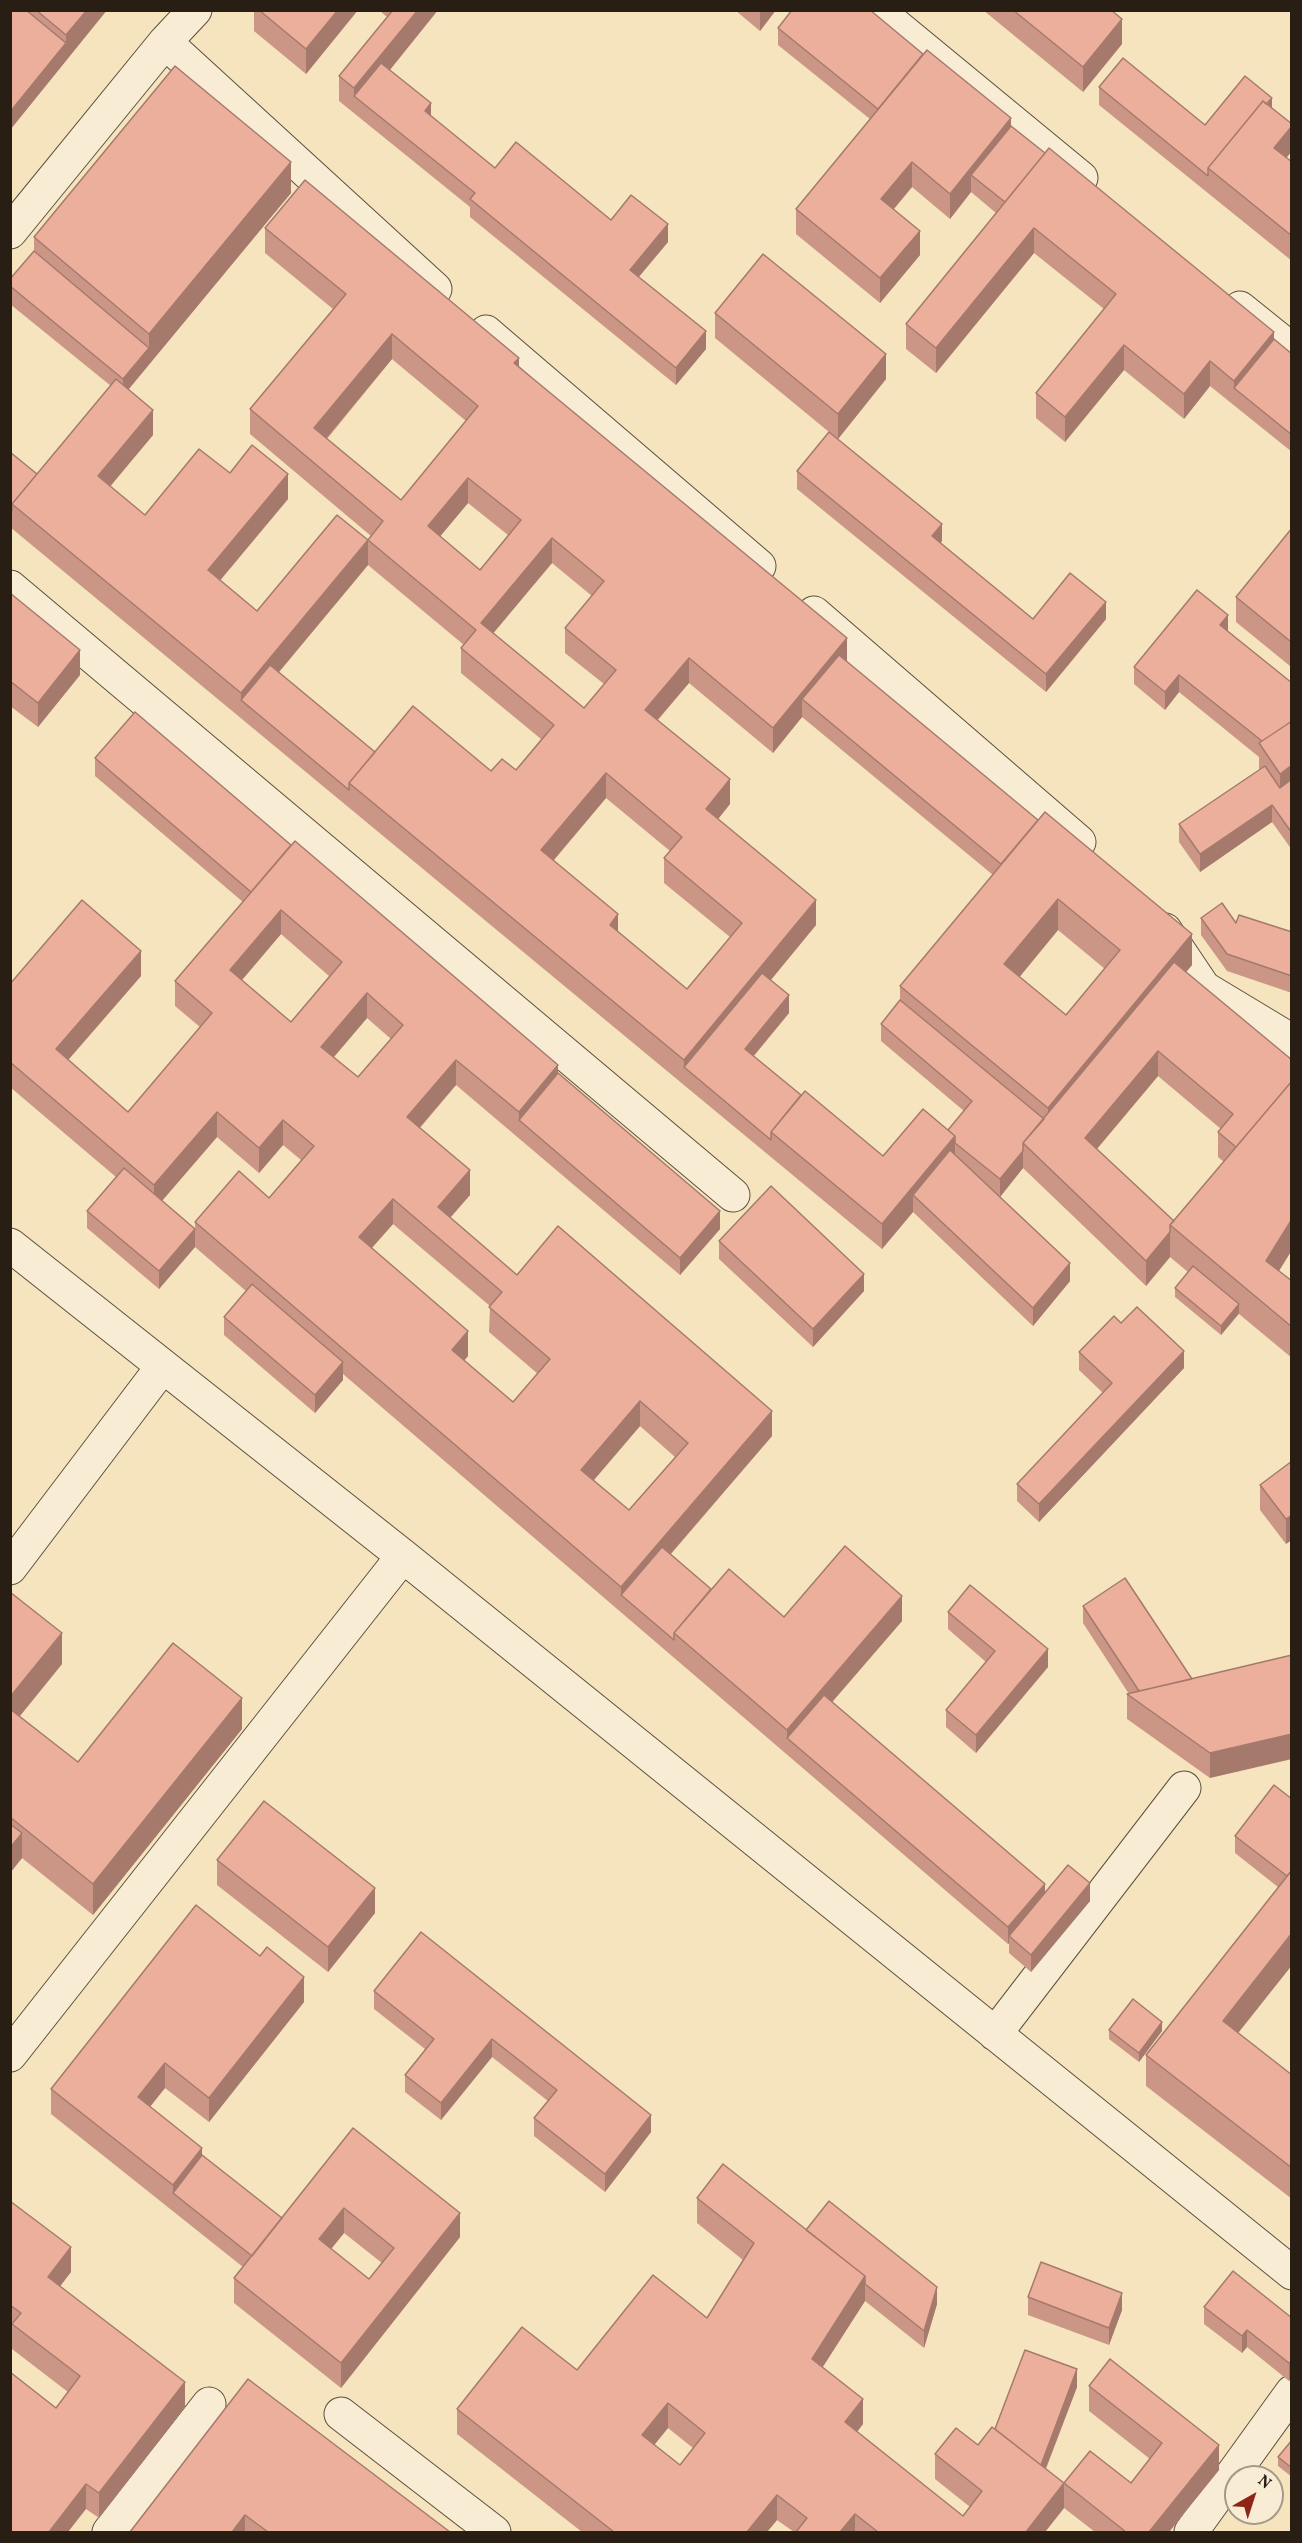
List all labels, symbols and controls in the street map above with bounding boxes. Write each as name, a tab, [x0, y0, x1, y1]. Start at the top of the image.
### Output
north arrow	[1224, 2465, 1284, 2525]
text: N	[1253, 2470, 1276, 2495]

